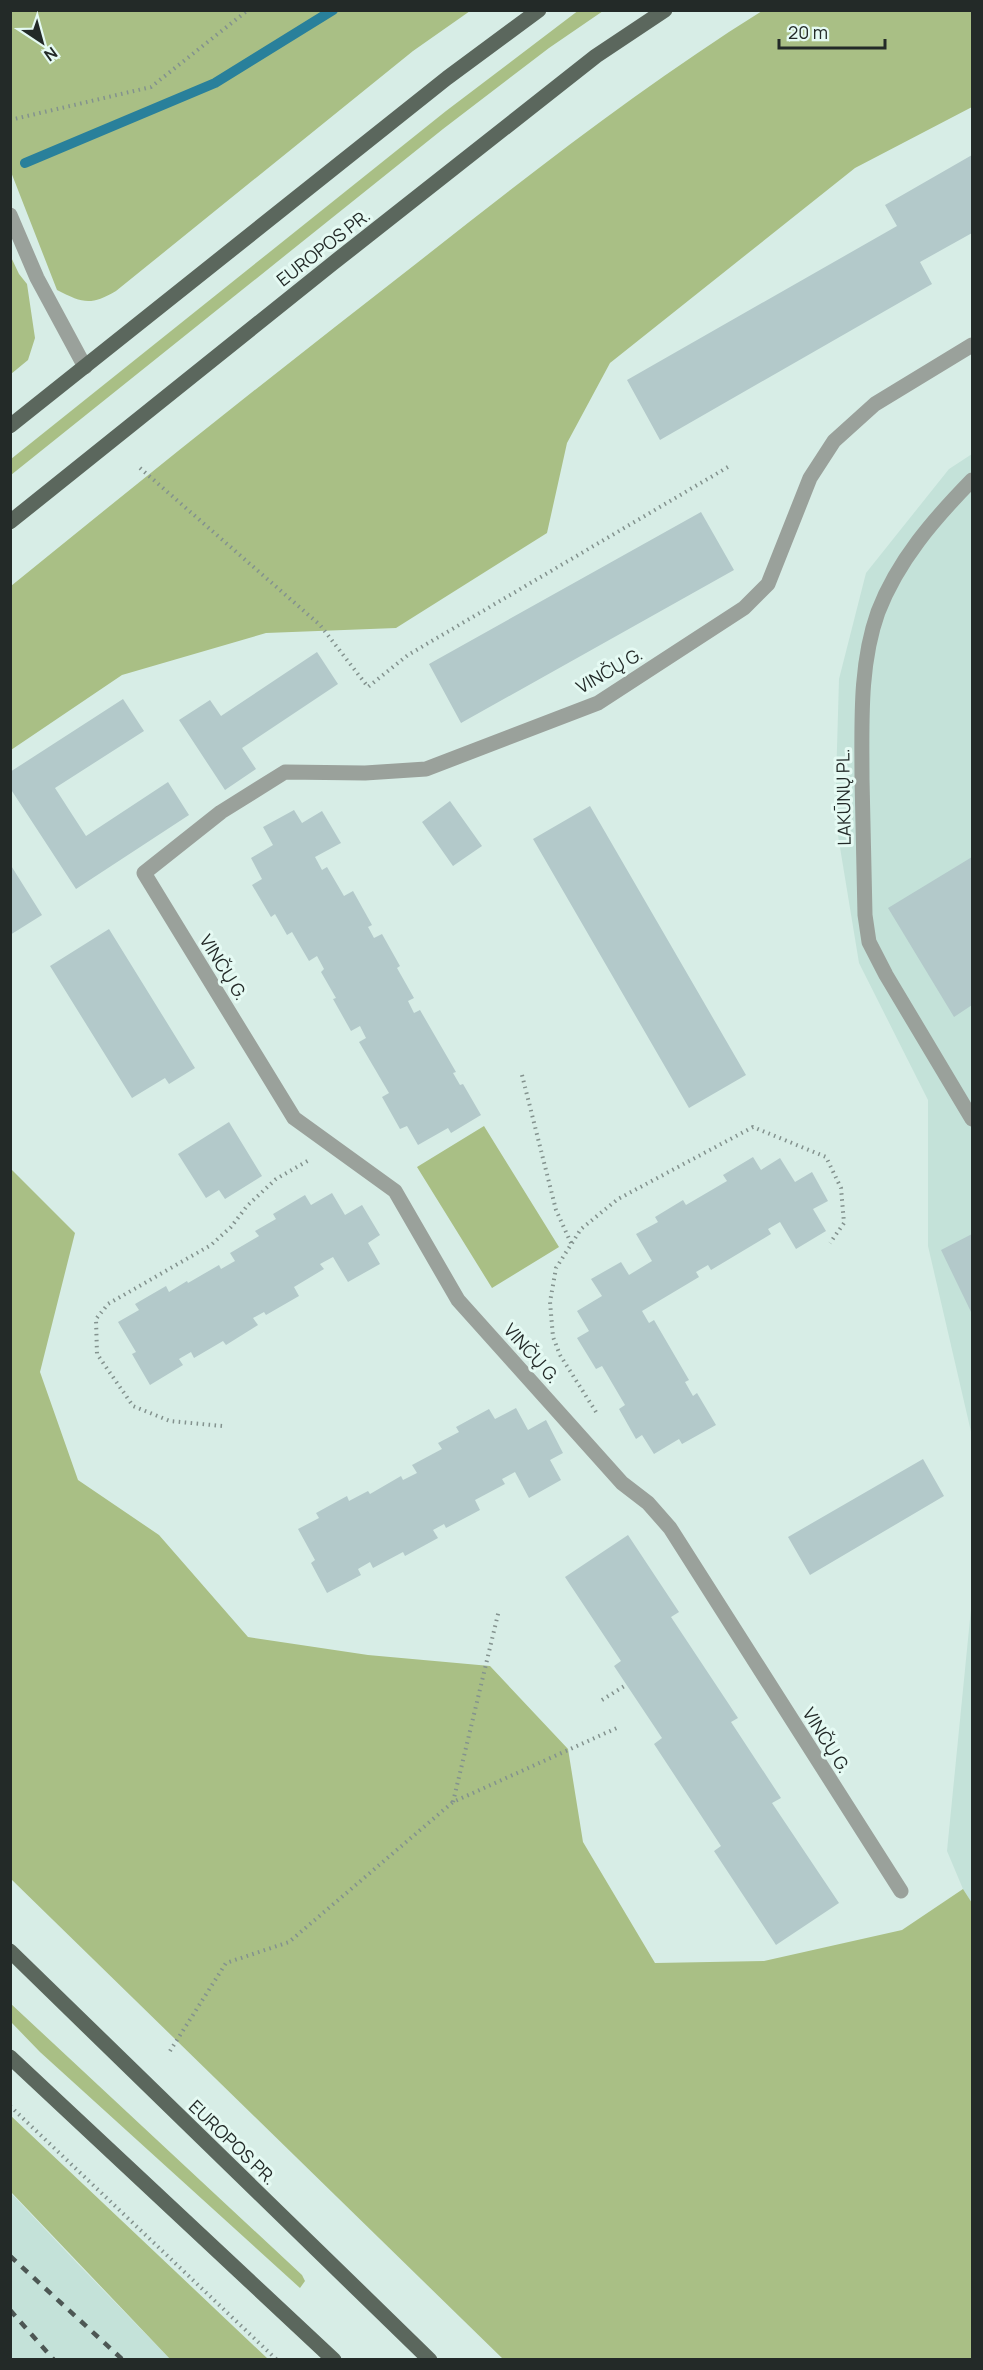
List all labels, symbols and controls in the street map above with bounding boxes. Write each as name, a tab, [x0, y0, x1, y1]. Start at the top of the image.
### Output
north arrow	[12, 12, 72, 72]
scale bar	[779, 12, 886, 50]
text: 20 m	[788, 20, 828, 44]
text: N	[40, 42, 62, 66]
street label: EUROPOS PR.	[271, 203, 375, 291]
street label: VINČŲ G.	[571, 641, 647, 699]
street label: LAKŪNŲ PL.	[830, 748, 856, 846]
street label: VINČŲ G.	[195, 930, 253, 1004]
street label: VINČŲ G.	[499, 1318, 565, 1388]
street label: VINČŲ G.	[798, 1703, 856, 1777]
street label: EUROPOS PR.	[184, 2094, 282, 2190]

